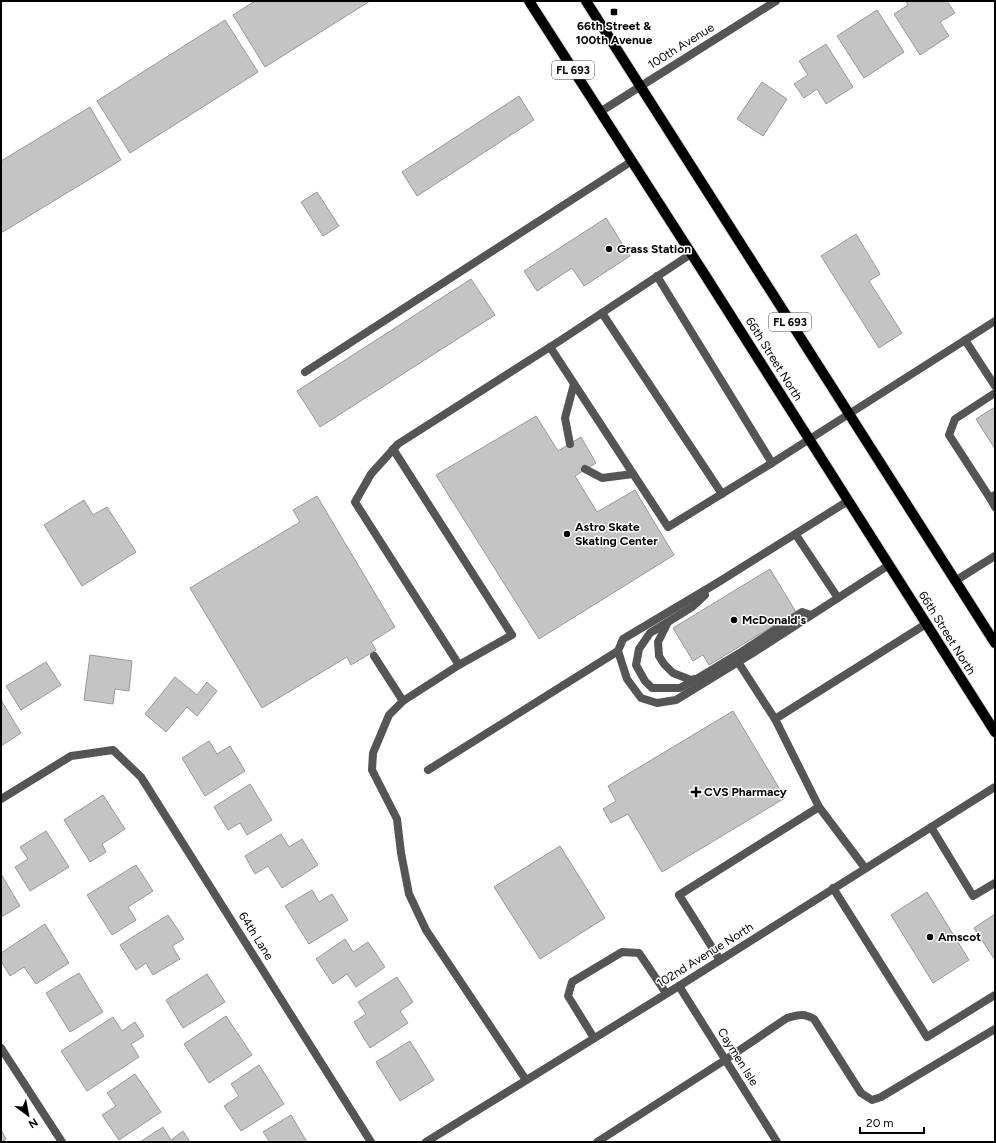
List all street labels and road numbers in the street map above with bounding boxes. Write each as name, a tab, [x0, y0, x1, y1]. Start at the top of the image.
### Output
street label: 100th Avenue	[645, 20, 717, 72]
road number: FL 693	[552, 61, 594, 79]
road number: FL 693	[769, 313, 811, 331]
street label: 66th Street North	[743, 315, 805, 404]
street label: 66th Street North	[916, 589, 978, 678]
street label: 64th Lane	[236, 909, 276, 963]
street label: 102nd Avenue North	[654, 919, 756, 990]
street label: Caymen Isle	[715, 1026, 762, 1089]

